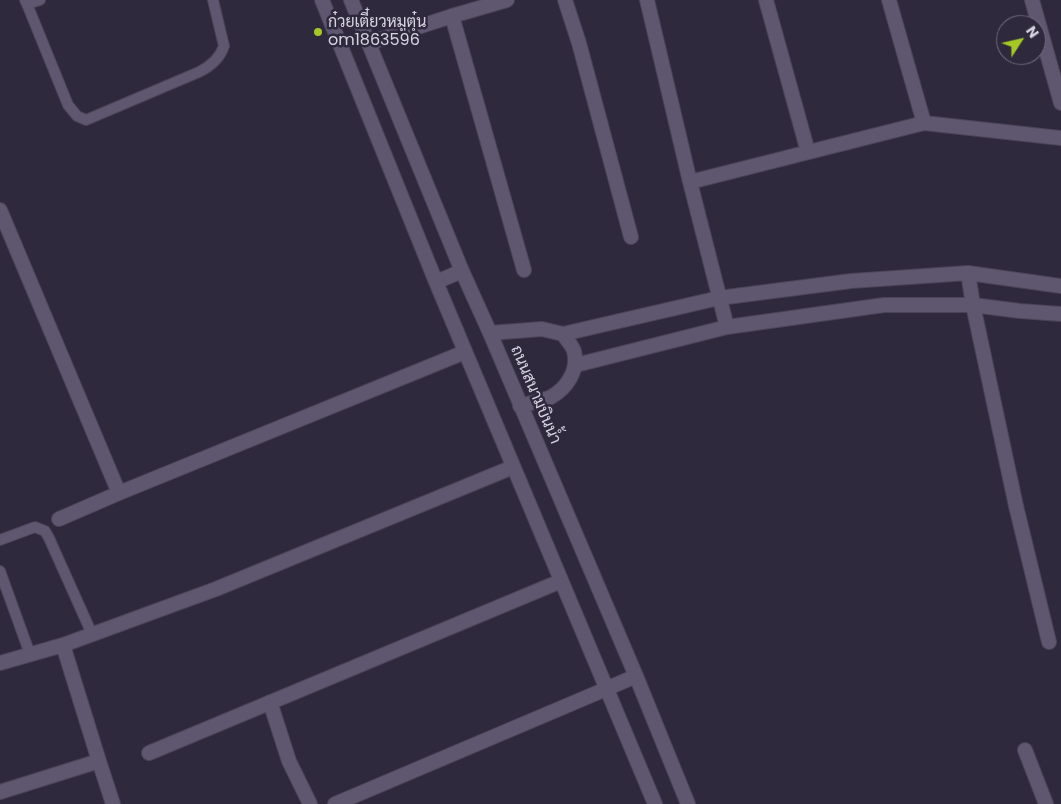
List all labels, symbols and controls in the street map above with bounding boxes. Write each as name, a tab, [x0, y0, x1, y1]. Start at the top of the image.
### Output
place label: ก๋วยเตี๋ยวหมูตุ๋น om1863596	[328, 13, 426, 51]
north arrow	[996, 15, 1046, 65]
text: N	[1021, 22, 1044, 42]
marker: ก๋วยเตี๋ยวหมูตุ๋น om1863596	[312, 26, 324, 38]
street label: ถนนสนามบินน้ำ	[506, 343, 564, 447]

